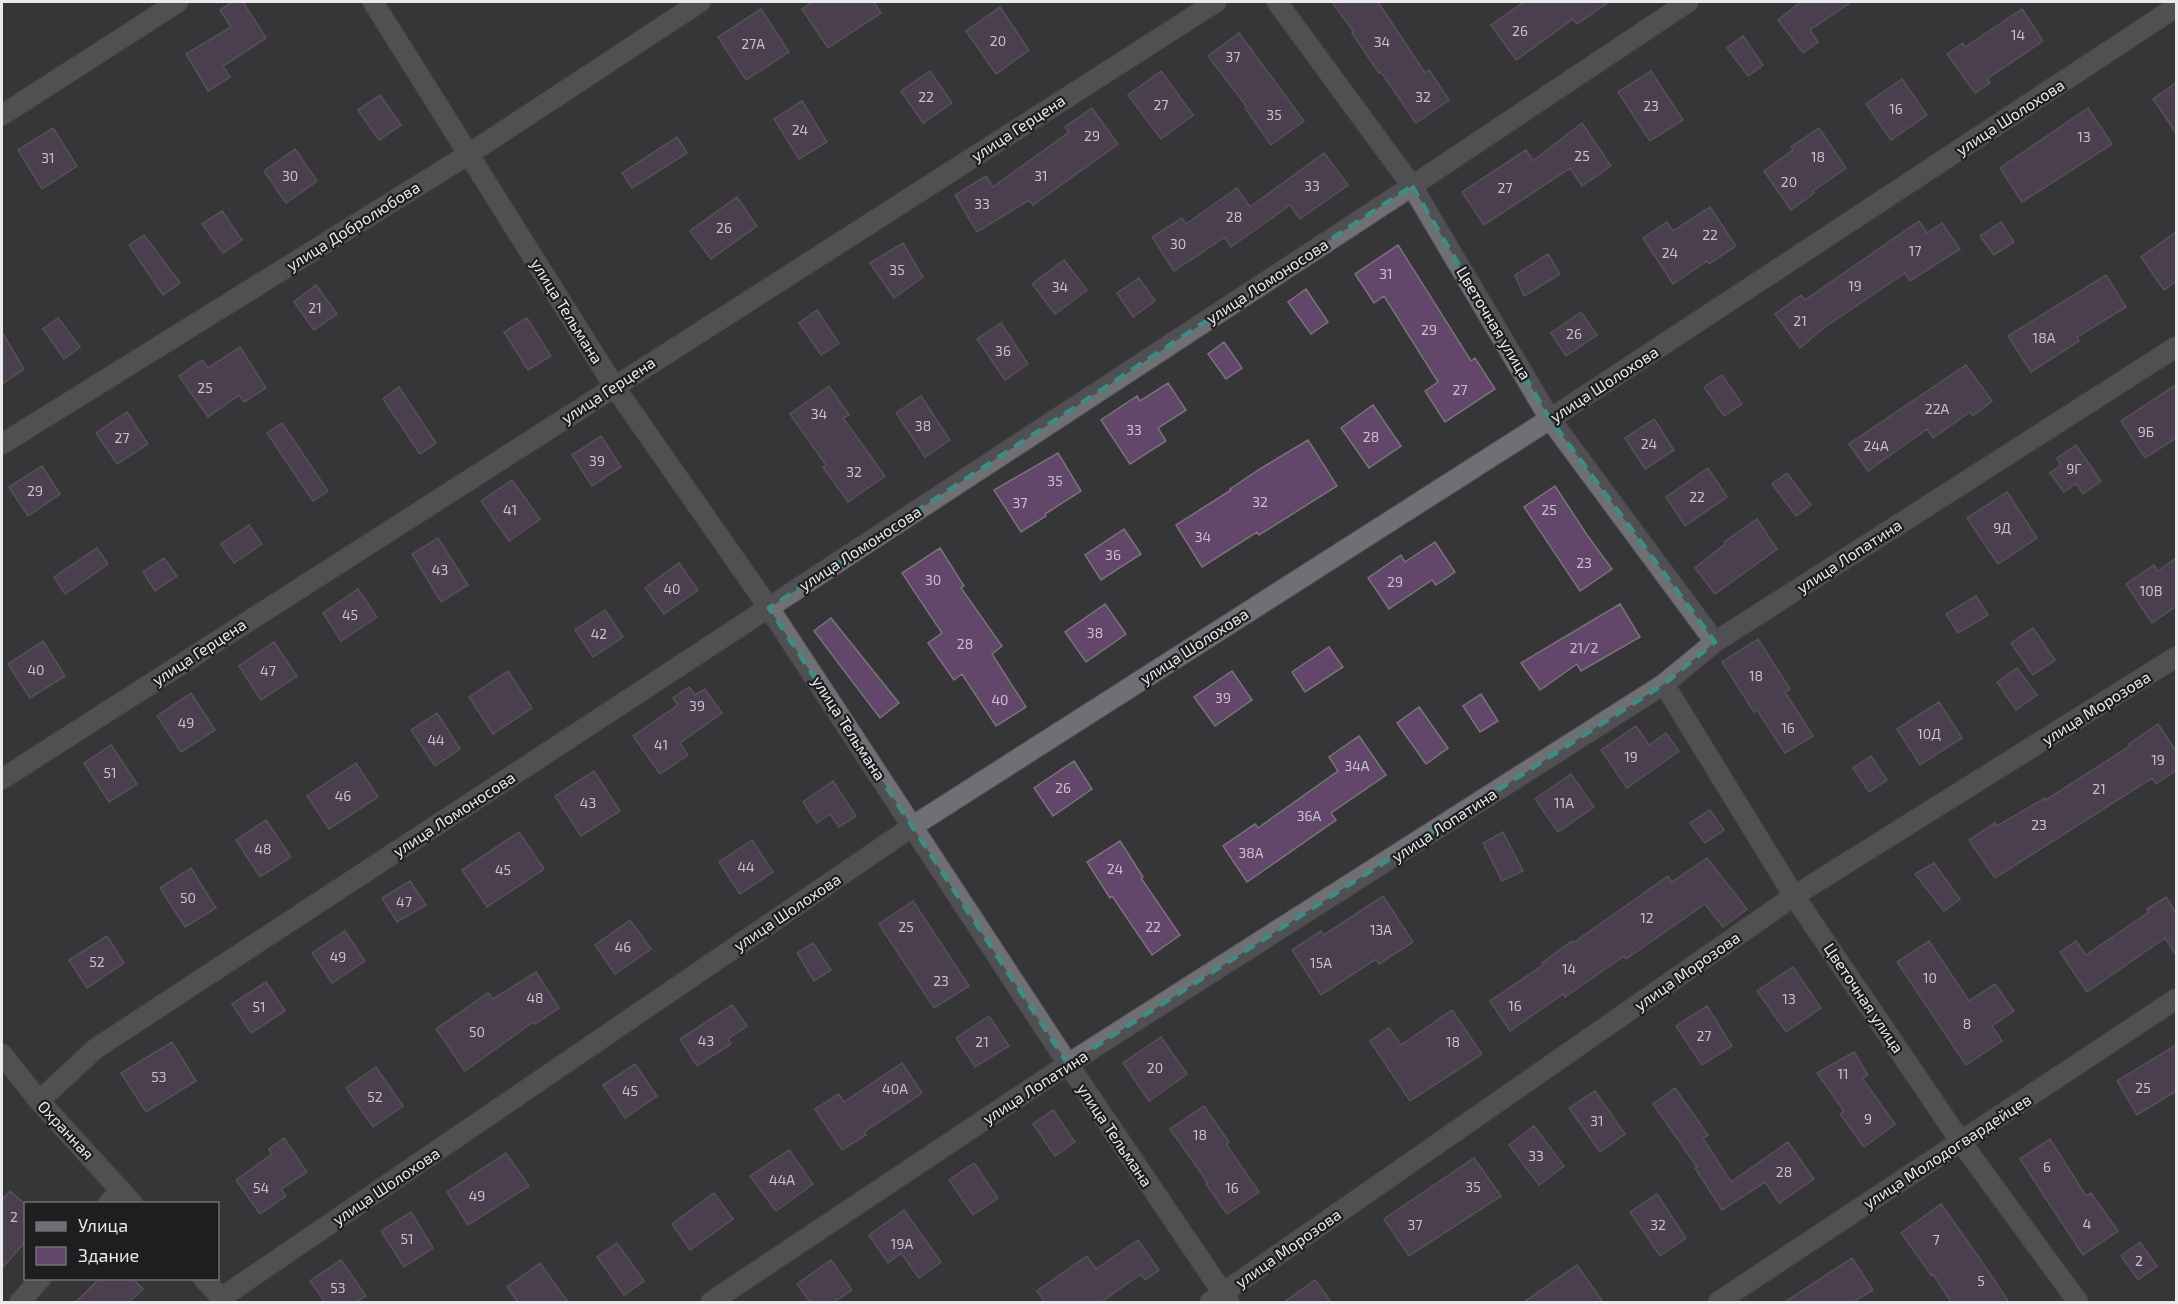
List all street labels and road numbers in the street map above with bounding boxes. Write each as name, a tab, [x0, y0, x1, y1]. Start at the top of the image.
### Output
street label: улица Шолохова	[1952, 75, 2068, 159]
street label: улица Герцена	[967, 90, 1069, 166]
street label: улица Добролюбова	[283, 177, 423, 275]
street label: улица Ломоносова	[1202, 234, 1332, 328]
street label: улица Тельмана	[527, 255, 607, 367]
street label: Цветочная улица	[1452, 263, 1536, 383]
street label: улица Шолохова	[1546, 342, 1662, 426]
street label: улица Герцена	[557, 352, 659, 428]
street label: улица Ломоносова	[795, 501, 925, 595]
street label: улица Лопатина	[1793, 515, 1905, 597]
street label: улица Шолохова	[1136, 604, 1252, 688]
street label: улица Герцена	[148, 614, 250, 690]
street label: улица Морозова	[2038, 667, 2154, 749]
street label: улица Тельмана	[808, 672, 890, 784]
street label: улица Ломоносова	[389, 767, 519, 861]
street label: улица Лопатина	[1388, 784, 1500, 866]
street label: улица Шолохова	[729, 869, 845, 955]
street label: улица Морозова	[1630, 927, 1744, 1015]
street label: Цветочная улица	[1820, 939, 1908, 1057]
street label: улица Лопатина	[979, 1046, 1091, 1128]
street label: улица Тельмана	[1073, 1079, 1157, 1191]
street label: улица Молодогвардейцев	[1859, 1089, 2035, 1213]
street label: Охранная	[34, 1096, 98, 1163]
street label: улица Шолохова	[328, 1143, 444, 1229]
street label: улица Морозова	[1231, 1204, 1345, 1292]

